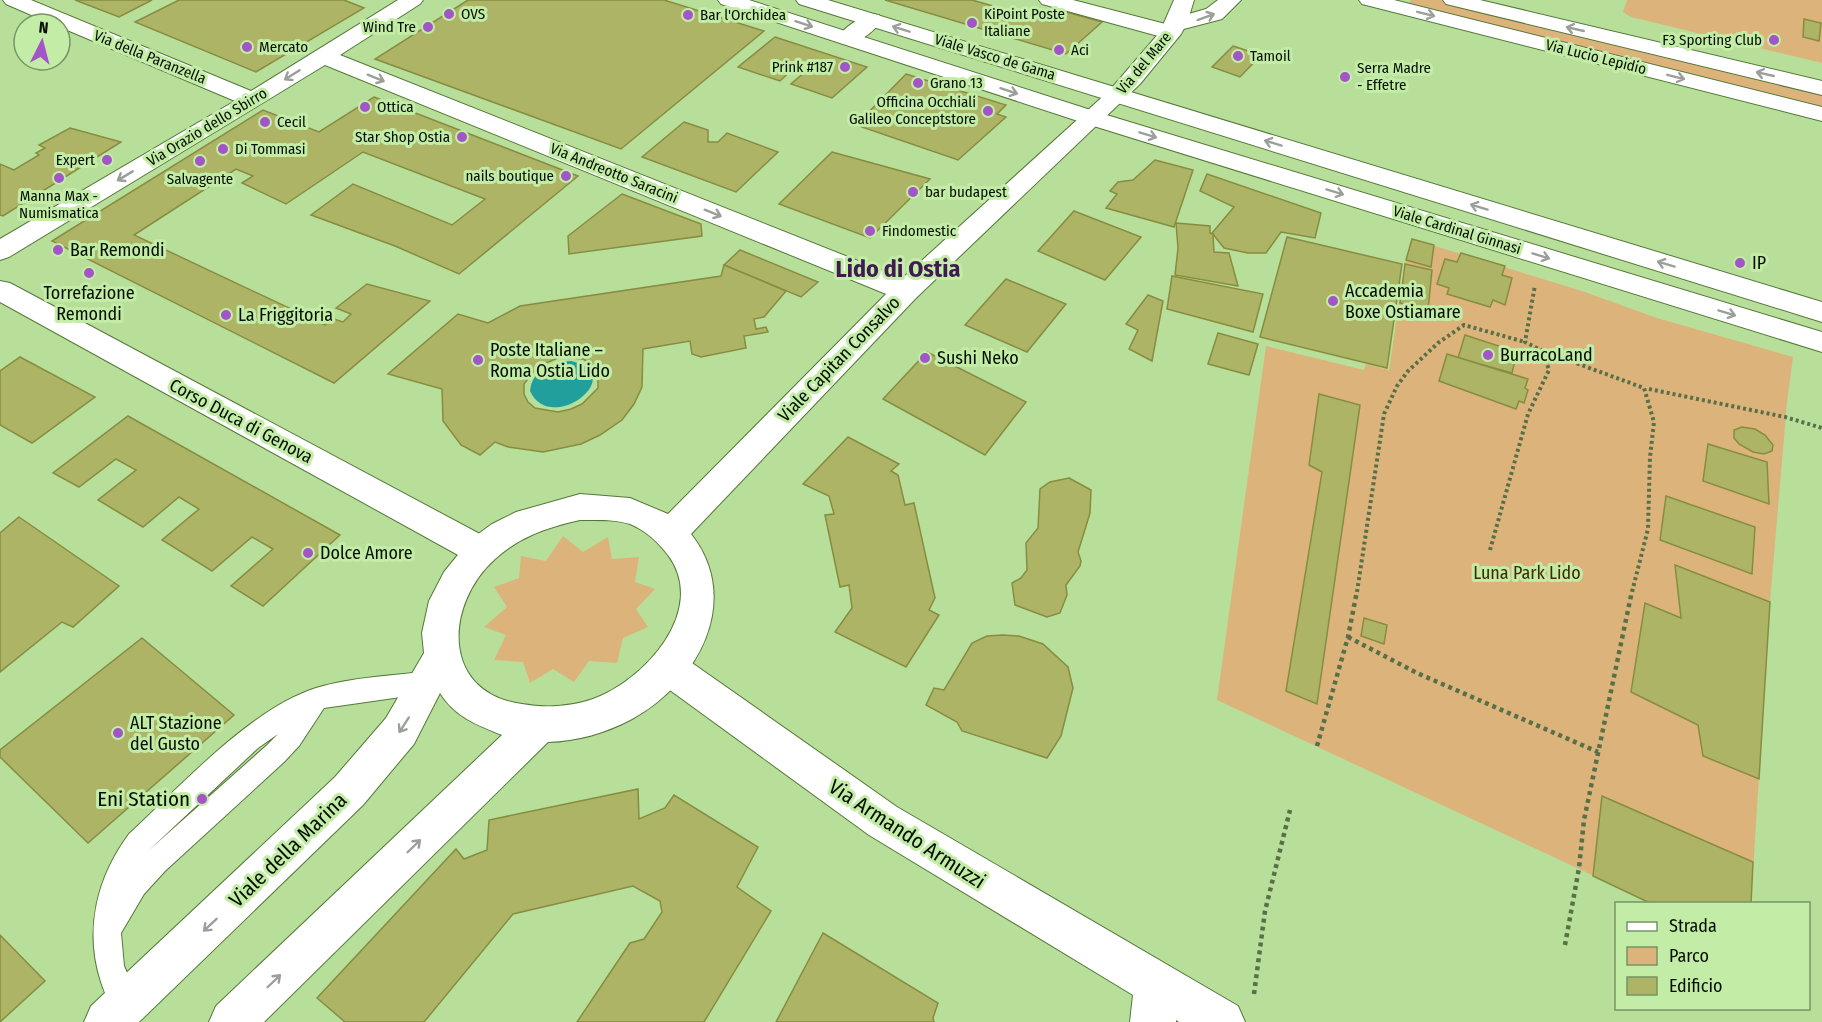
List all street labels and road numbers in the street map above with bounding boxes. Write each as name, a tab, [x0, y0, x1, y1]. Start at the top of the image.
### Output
street label: Via della Paranzella	[91, 26, 209, 88]
street label: Via del Mare	[1113, 28, 1175, 98]
street label: Viale Vasco de Gama	[932, 30, 1058, 84]
street label: Via Lucio Lepidio	[1544, 36, 1648, 78]
street label: Via Orazio dello Sbirro	[144, 84, 270, 170]
street label: Via Andreotto Saracini	[548, 139, 680, 207]
street label: Viale Cardinal Ginnasi	[1391, 202, 1523, 258]
street label: Viale Capitan Consalvo	[773, 292, 905, 426]
street label: Corso Duca di Genova	[166, 374, 317, 468]
street label: Via Armando Armuzzi	[824, 774, 990, 894]
street label: Viale della Marina	[224, 787, 352, 913]

